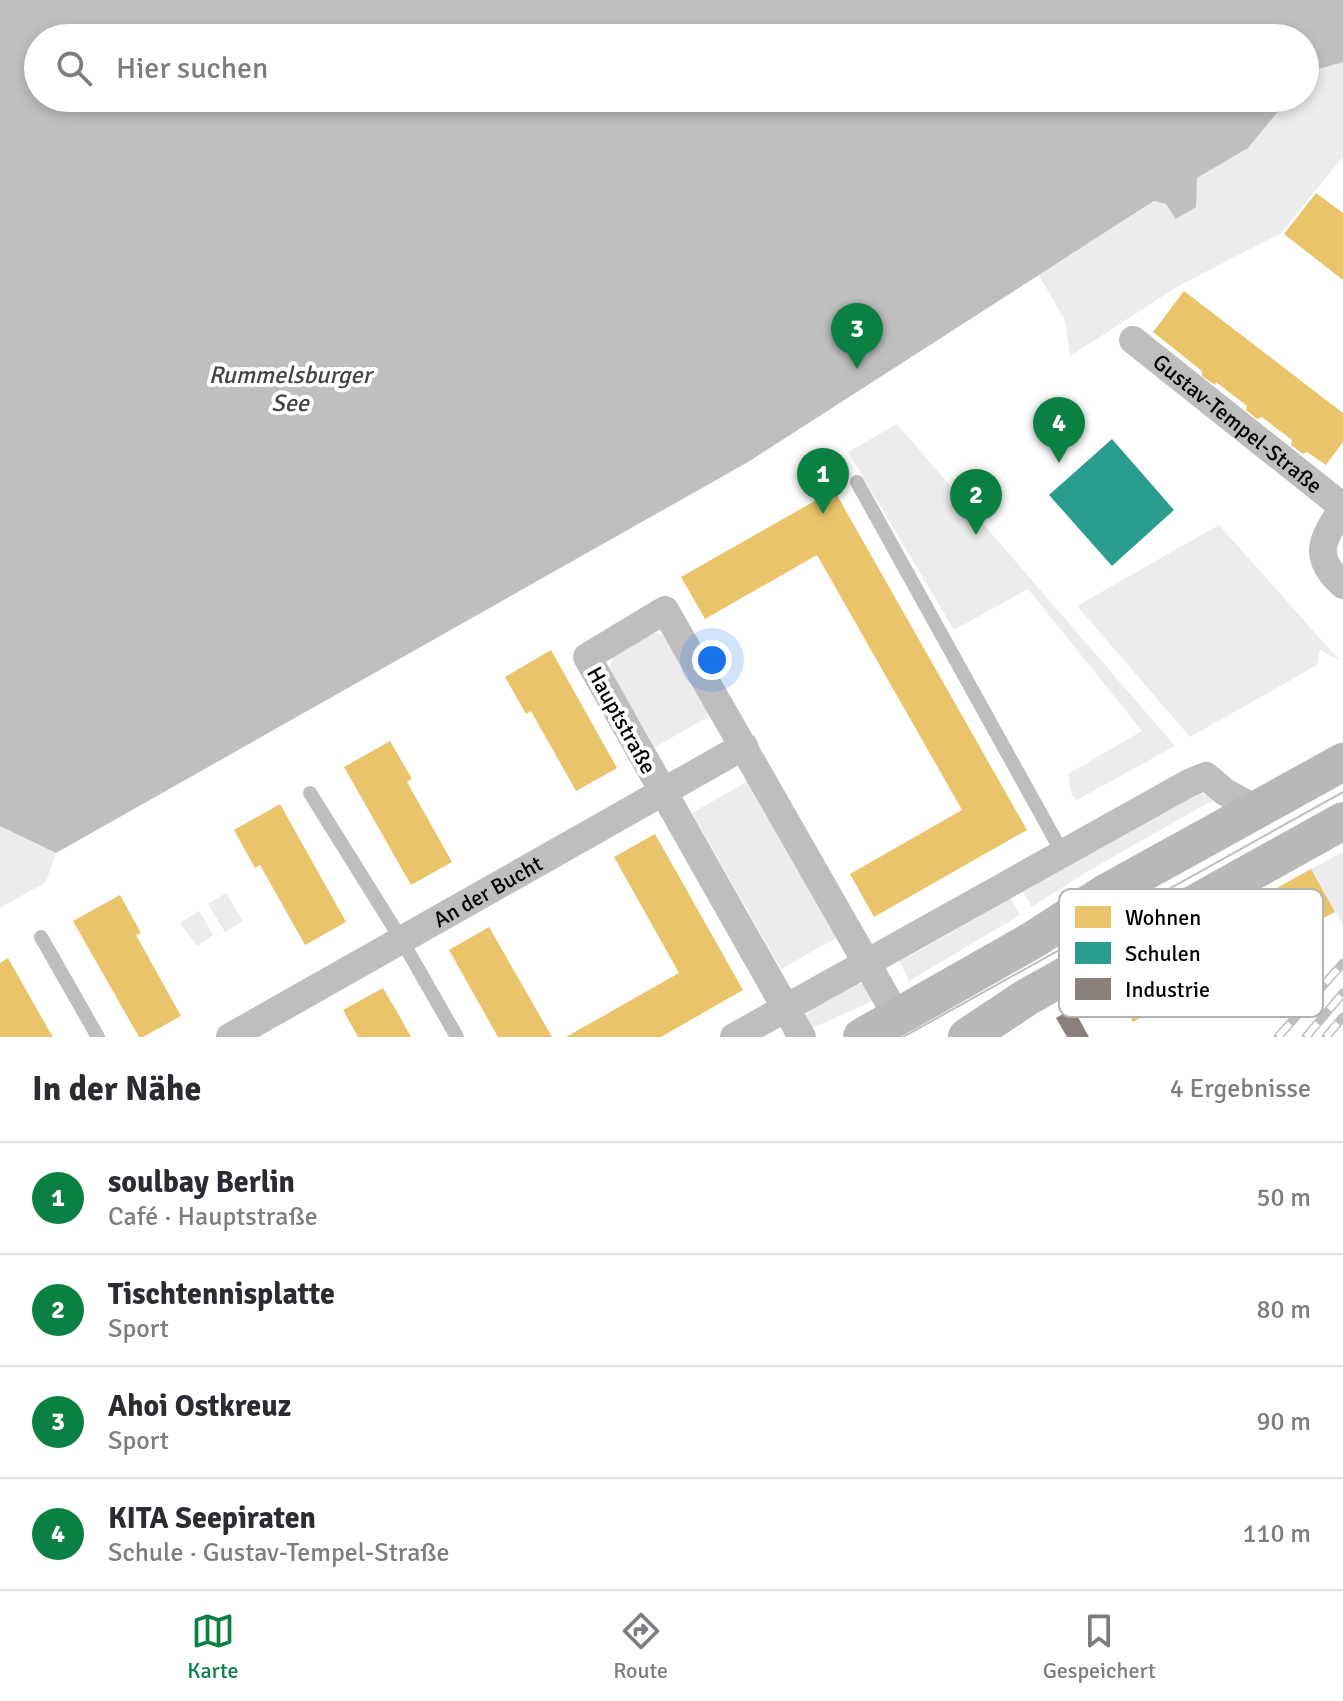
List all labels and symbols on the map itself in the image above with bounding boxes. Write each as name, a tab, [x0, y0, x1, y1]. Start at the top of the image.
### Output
pin: 3	[831, 303, 883, 369]
street label: Gustav-Tempel-Straße	[1147, 348, 1328, 499]
water label: Rummelsburger See	[209, 360, 375, 418]
pin: 4	[1033, 397, 1085, 463]
pin: 1	[797, 448, 849, 514]
pin: 2	[950, 469, 1002, 535]
your location	[692, 640, 732, 680]
street label: Hauptstraße	[581, 662, 662, 779]
street label: An der Bucht	[428, 850, 548, 933]
legend	[1059, 889, 1323, 1017]
text: Wohnen	[1125, 904, 1201, 931]
text: Schulen	[1125, 940, 1201, 967]
text: Industrie	[1125, 976, 1210, 1003]

